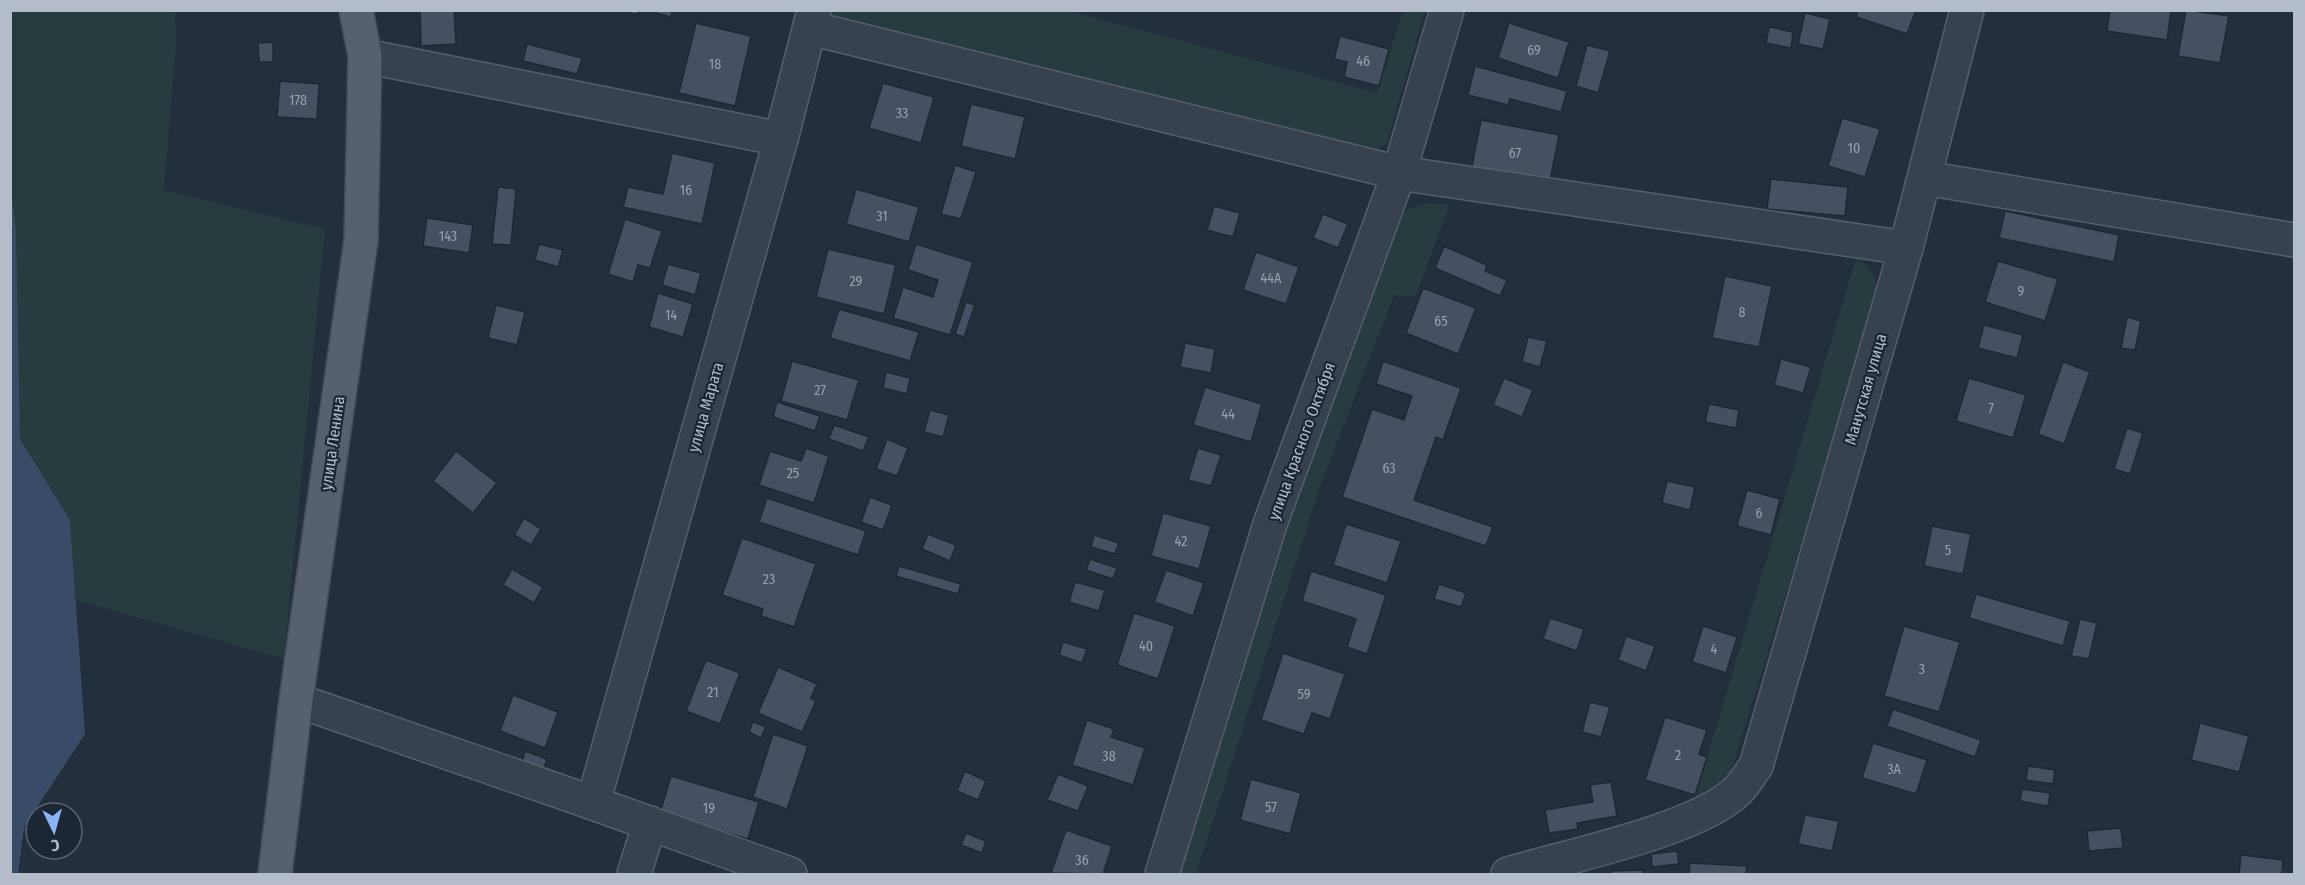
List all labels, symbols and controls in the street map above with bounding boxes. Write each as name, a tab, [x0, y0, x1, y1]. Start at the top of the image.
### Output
house number: 69	[1527, 42, 1541, 59]
house number: 46	[1356, 53, 1370, 70]
house number: 18	[709, 56, 721, 73]
house number: 178	[289, 92, 307, 109]
house number: 33	[896, 105, 908, 122]
house number: 10	[1848, 140, 1860, 157]
house number: 67	[1509, 145, 1521, 162]
house number: 16	[680, 182, 692, 199]
house number: 31	[876, 208, 888, 225]
house number: 143	[439, 228, 457, 245]
house number: 44А	[1261, 270, 1282, 287]
house number: 29	[850, 273, 863, 290]
house number: 9	[2018, 283, 2025, 300]
house number: 8	[1739, 304, 1746, 321]
house number: 14	[665, 307, 677, 324]
house number: 65	[1434, 313, 1448, 330]
street label: Манутская улица	[1841, 331, 1890, 447]
street label: улица Марата	[684, 360, 727, 454]
street label: улица Красного Октября	[1264, 360, 1339, 523]
house number: 27	[814, 382, 826, 399]
street label: улица Ленина	[317, 395, 349, 491]
house number: 7	[1988, 400, 1994, 417]
house number: 44	[1221, 406, 1235, 423]
house number: 63	[1382, 460, 1396, 477]
house number: 25	[787, 465, 799, 482]
house number: 6	[1756, 505, 1763, 522]
house number: 42	[1175, 533, 1187, 550]
house number: 5	[1945, 542, 1951, 559]
house number: 23	[763, 571, 775, 588]
house number: 40	[1139, 638, 1153, 655]
house number: 4	[1711, 641, 1718, 658]
house number: 3	[1919, 661, 1925, 678]
house number: 21	[707, 684, 719, 701]
house number: 59	[1297, 686, 1311, 703]
house number: 2	[1675, 747, 1681, 764]
house number: 38	[1102, 748, 1116, 765]
house number: 3А	[1887, 761, 1901, 778]
house number: 57	[1265, 799, 1277, 816]
house number: 19	[703, 800, 715, 817]
north arrow	[24, 801, 84, 861]
text: С	[50, 836, 60, 855]
house number: 36	[1075, 852, 1089, 869]

